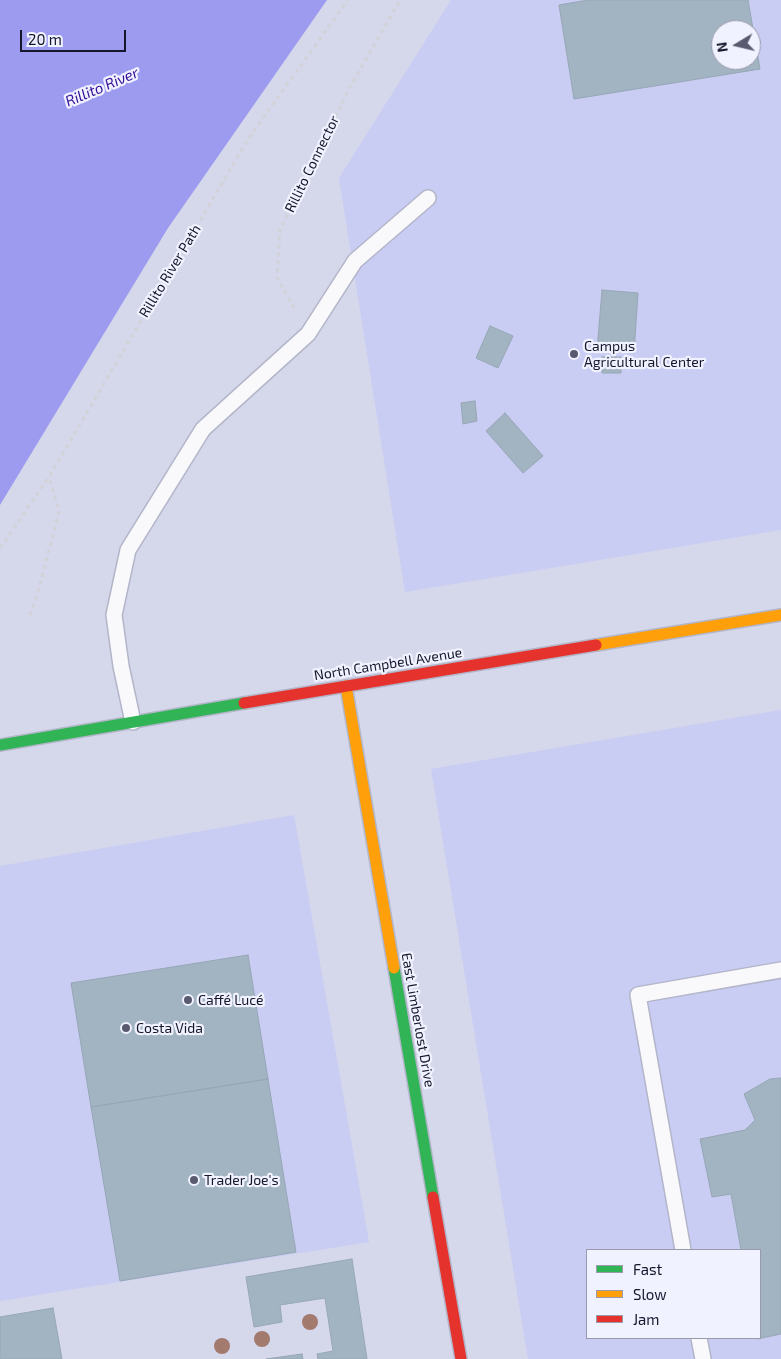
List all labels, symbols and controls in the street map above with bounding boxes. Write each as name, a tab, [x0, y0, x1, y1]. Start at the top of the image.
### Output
scale bar	[22, 20, 129, 52]
north arrow	[711, 20, 761, 70]
text: 20 m	[28, 30, 62, 48]
text: N	[712, 41, 731, 54]
water label: Rillito River	[63, 64, 141, 110]
street label: Rillito Connector	[281, 113, 343, 215]
street label: Rillito River Path	[136, 222, 204, 320]
place label: Campus Agricultural Center	[584, 338, 704, 371]
marker: Campus Agricultural Center	[568, 348, 580, 360]
street label: North Campbell Avenue	[313, 644, 463, 684]
street label: East Limberlost Drive	[398, 952, 438, 1088]
place label: Caffé Lucé	[198, 992, 264, 1008]
marker: Caffé Lucé	[182, 994, 194, 1006]
place label: Costa Vida	[136, 1020, 203, 1036]
marker: Costa Vida	[120, 1022, 132, 1034]
place label: Trader Joe's	[204, 1172, 279, 1188]
marker: Trader Joe's	[188, 1174, 200, 1186]
legend	[586, 1249, 761, 1339]
text: Fast	[633, 1260, 662, 1278]
text: Slow	[633, 1285, 667, 1303]
text: Jam	[633, 1310, 659, 1328]

